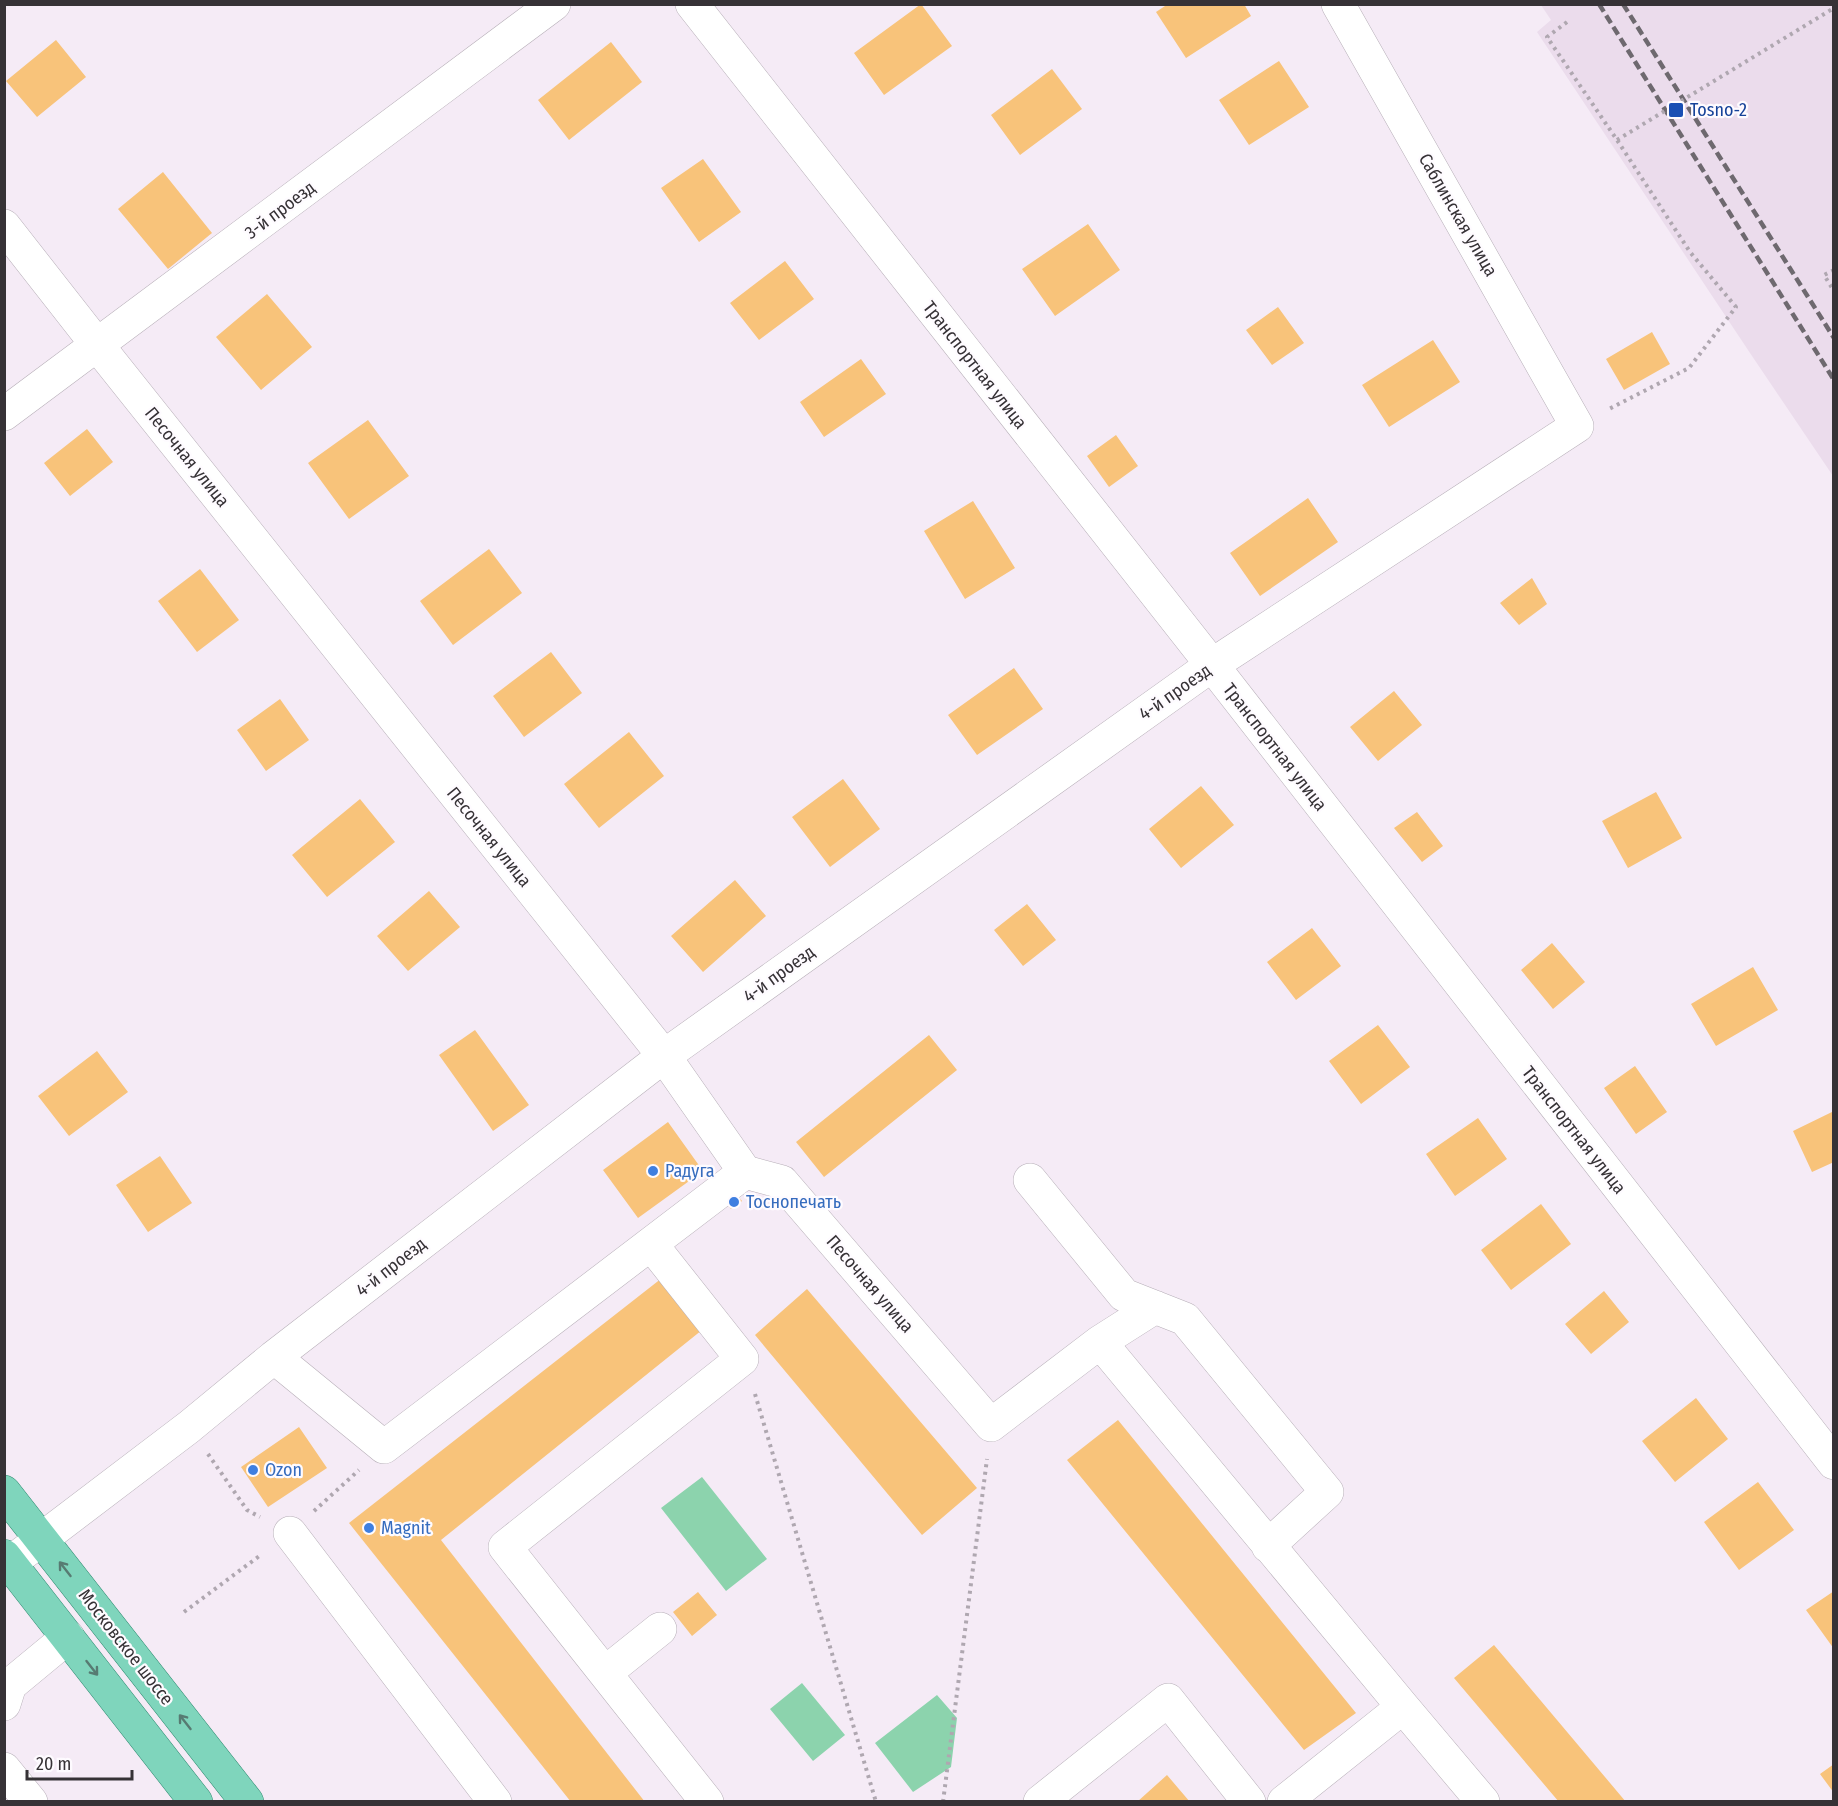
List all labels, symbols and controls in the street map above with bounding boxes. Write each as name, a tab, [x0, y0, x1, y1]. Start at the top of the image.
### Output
place label: Tosno-2	[1690, 99, 1747, 121]
marker: Tosno-2	[1667, 101, 1685, 119]
street label: Саблинская улица	[1414, 150, 1502, 281]
street label: 3-й проезд	[240, 176, 320, 244]
street label: Транспортная улица	[918, 297, 1032, 433]
street label: Песочная улица	[140, 403, 234, 512]
street label: 4-й проезд	[1135, 659, 1215, 725]
street label: Транспортная улица	[1218, 679, 1332, 815]
street label: Песочная улица	[442, 783, 536, 892]
street label: 4-й проезд	[739, 941, 819, 1007]
street label: Транспортная улица	[1517, 1062, 1631, 1198]
place label: Радуга	[665, 1160, 715, 1182]
marker: Радуга	[646, 1164, 660, 1178]
place label: Тоснопечать	[746, 1191, 841, 1213]
marker: Тоснопечать	[727, 1195, 741, 1209]
street label: Песочная улица	[822, 1231, 918, 1337]
street label: 4-й проезд	[351, 1233, 431, 1301]
place label: Ozon	[265, 1459, 302, 1481]
marker: Ozon	[246, 1463, 260, 1477]
place label: Magnit	[381, 1517, 431, 1539]
marker: Magnit	[362, 1521, 376, 1535]
one-way arrow	[58, 1561, 71, 1577]
street label: Московское шоссе	[74, 1585, 178, 1709]
one-way arrow	[86, 1660, 99, 1676]
one-way arrow	[178, 1715, 191, 1731]
scale bar	[27, 1743, 132, 1781]
text: 20 m	[36, 1753, 71, 1775]

